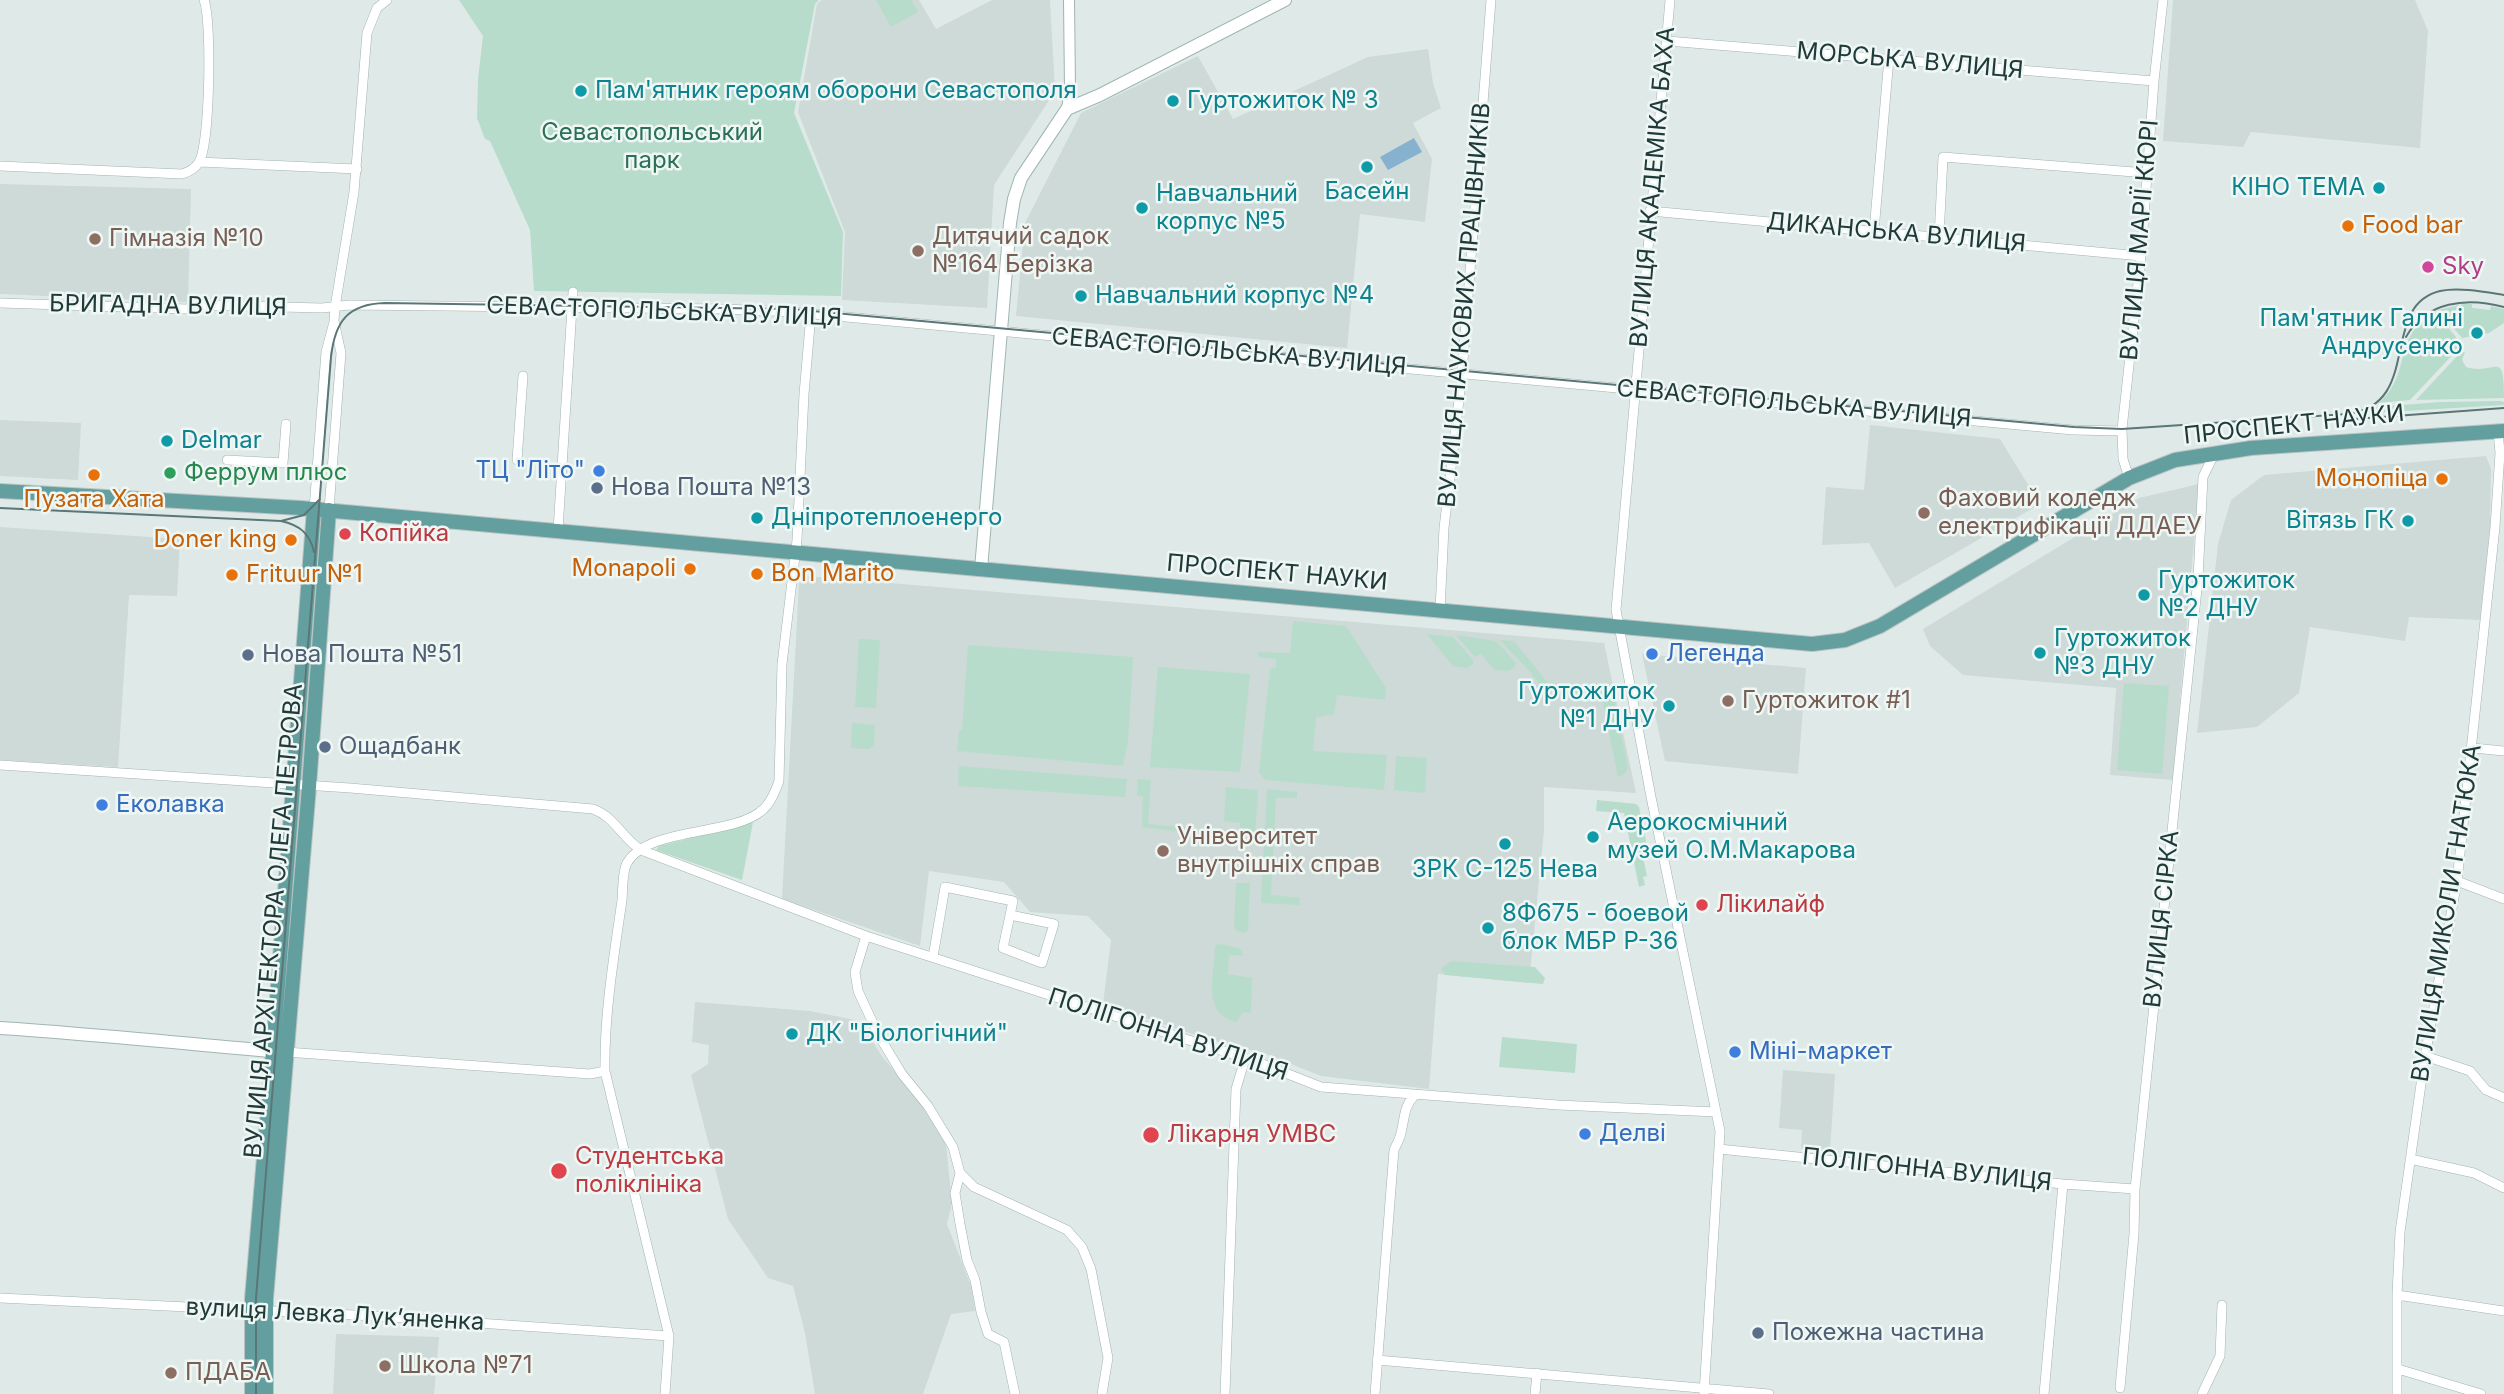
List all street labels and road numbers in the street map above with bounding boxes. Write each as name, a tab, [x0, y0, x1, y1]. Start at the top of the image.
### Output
street label: ВУЛИЦЯ АКАДЕМІКА БАХА	[1625, 25, 1681, 349]
street label: МОРСЬКА ВУЛИЦЯ	[1795, 37, 2025, 85]
street label: ВУЛИЦЯ НАУКОВИХ ПРАЦІВНИКІВ	[1433, 101, 1497, 509]
street label: ВУЛИЦЯ МАРІЇ КЮРІ	[2115, 118, 2165, 362]
street label: ДИКАНСЬКА ВУЛИЦЯ	[1765, 207, 2027, 259]
street label: БРИГАДНА ВУЛИЦЯ	[49, 290, 287, 322]
street label: СЕВАСТОПОЛЬСЬКА ВУЛИЦЯ	[486, 291, 842, 333]
street label: СЕВАСТОПОЛЬСЬКА ВУЛИЦЯ	[1050, 322, 1408, 382]
street label: СЕВАСТОПОЛЬСЬКА ВУЛИЦЯ	[1615, 374, 1973, 434]
street label: ПРОСПЕКТ НАУКИ	[2182, 399, 2406, 451]
street label: ПРОСПЕКТ НАУКИ	[1165, 549, 1389, 597]
street label: ВУЛИЦЯ АРХІТЕКТОРА ОЛЕГА ПЕТРОВА	[239, 682, 309, 1160]
street label: ВУЛИЦЯ МИКОЛИ ГНАТЮКА	[2406, 742, 2488, 1084]
street label: ВУЛИЦЯ СІРКА	[2138, 829, 2186, 1009]
street label: ПОЛІГОННА ВУЛИЦЯ	[1044, 983, 1292, 1087]
street label: ПОЛІГОННА ВУЛИЦЯ	[1801, 1143, 2053, 1197]
street label: вулиця Левка Лукʼяненка	[185, 1293, 485, 1337]

